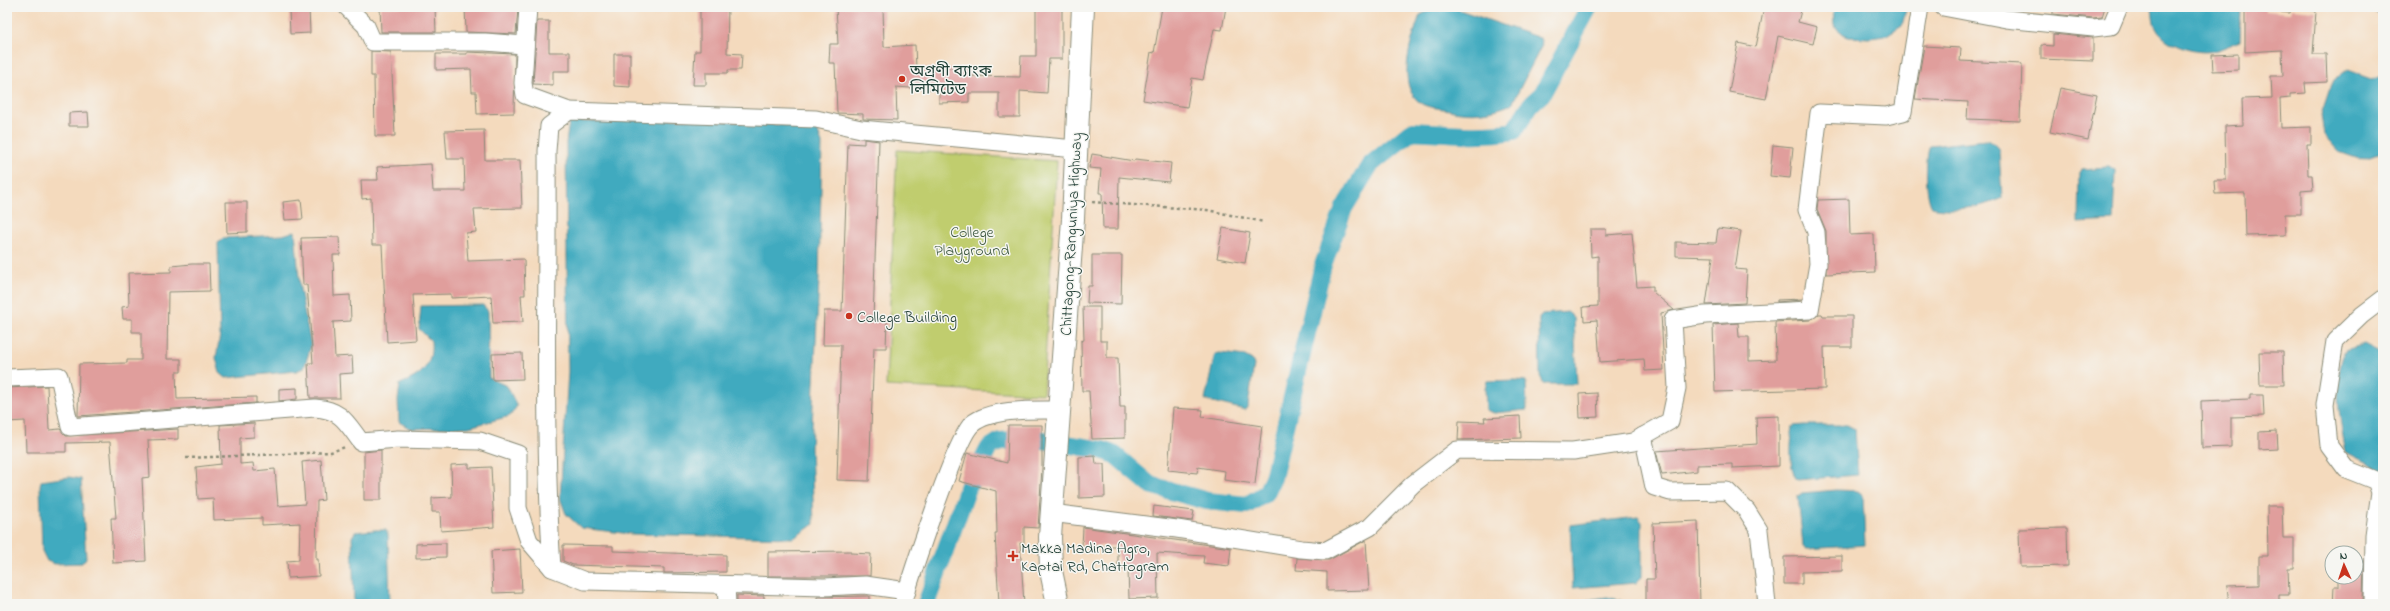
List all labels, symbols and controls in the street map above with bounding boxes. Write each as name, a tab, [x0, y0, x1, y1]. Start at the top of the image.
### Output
place label: অগ্রণী ব্যাংক লিমিটেড	[909, 60, 993, 102]
marker: অগ্রণী ব্যাংক লিমিটেড	[897, 74, 907, 84]
street label: Chittagong-Ranguniya Highway	[1055, 132, 1089, 336]
park label: College Playground	[935, 221, 1010, 263]
place label: College Building	[857, 306, 957, 330]
marker: College Building	[844, 311, 854, 321]
place label: Makka Madina Agro, Kaptai Rd, Chattogram	[1021, 537, 1169, 579]
north arrow	[2324, 545, 2364, 585]
text: N	[2339, 548, 2348, 564]
marker: Makka Madina Agro, Kaptai Rd, Chattogram	[1008, 551, 1018, 561]

